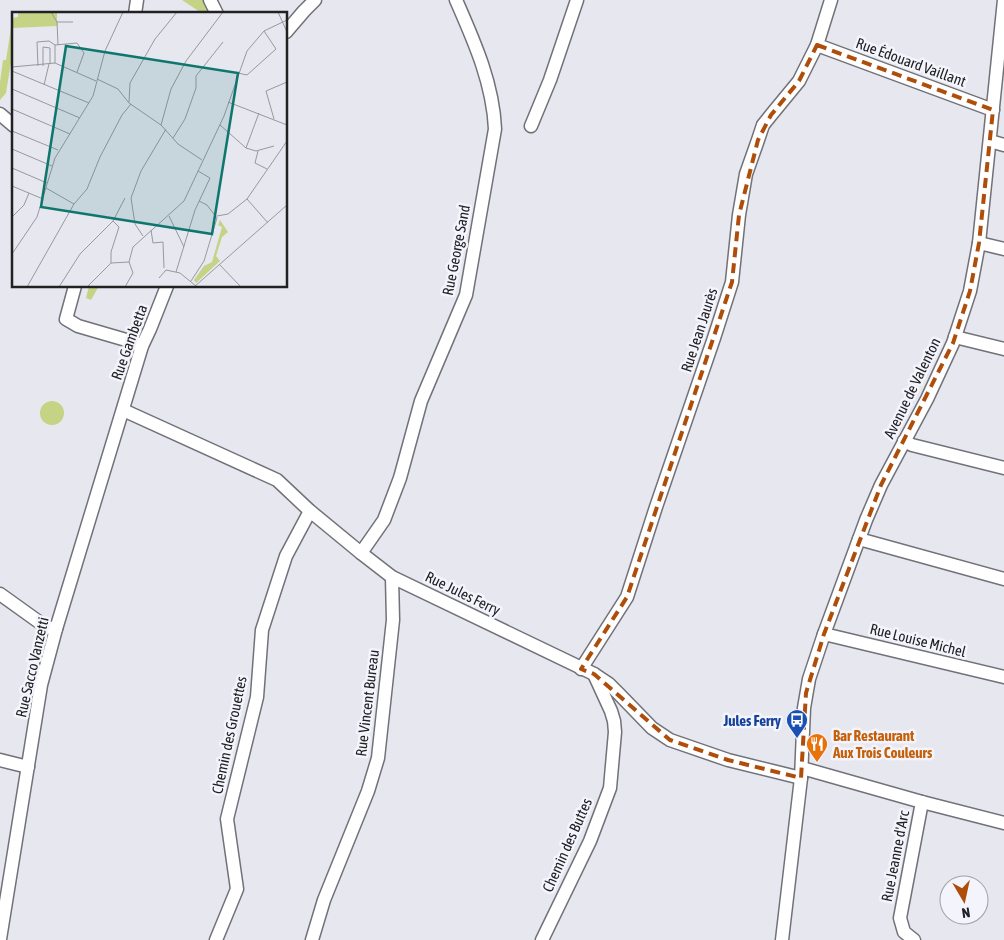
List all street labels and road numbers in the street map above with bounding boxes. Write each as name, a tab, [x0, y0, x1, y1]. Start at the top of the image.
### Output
street label: Rue Édouard Vaillant	[854, 34, 968, 90]
street label: Rue George Sand	[439, 203, 473, 297]
street label: Rue Jean Jaurès	[677, 286, 721, 374]
street label: Rue Gambetta	[108, 302, 150, 382]
street label: Avenue de Valenton	[880, 335, 944, 441]
street label: Rue Jules Ferry	[423, 568, 503, 618]
street label: Rue Sacco Vanzetti	[12, 615, 52, 719]
street label: Rue Louise Michel	[868, 620, 968, 660]
street label: Rue Vincent Bureau	[352, 649, 382, 757]
street label: Chemin des Grouettes	[208, 675, 250, 795]
street label: Chemin des Buttes	[539, 796, 595, 894]
street label: Rue Jeanne d'Arc	[878, 809, 912, 903]

